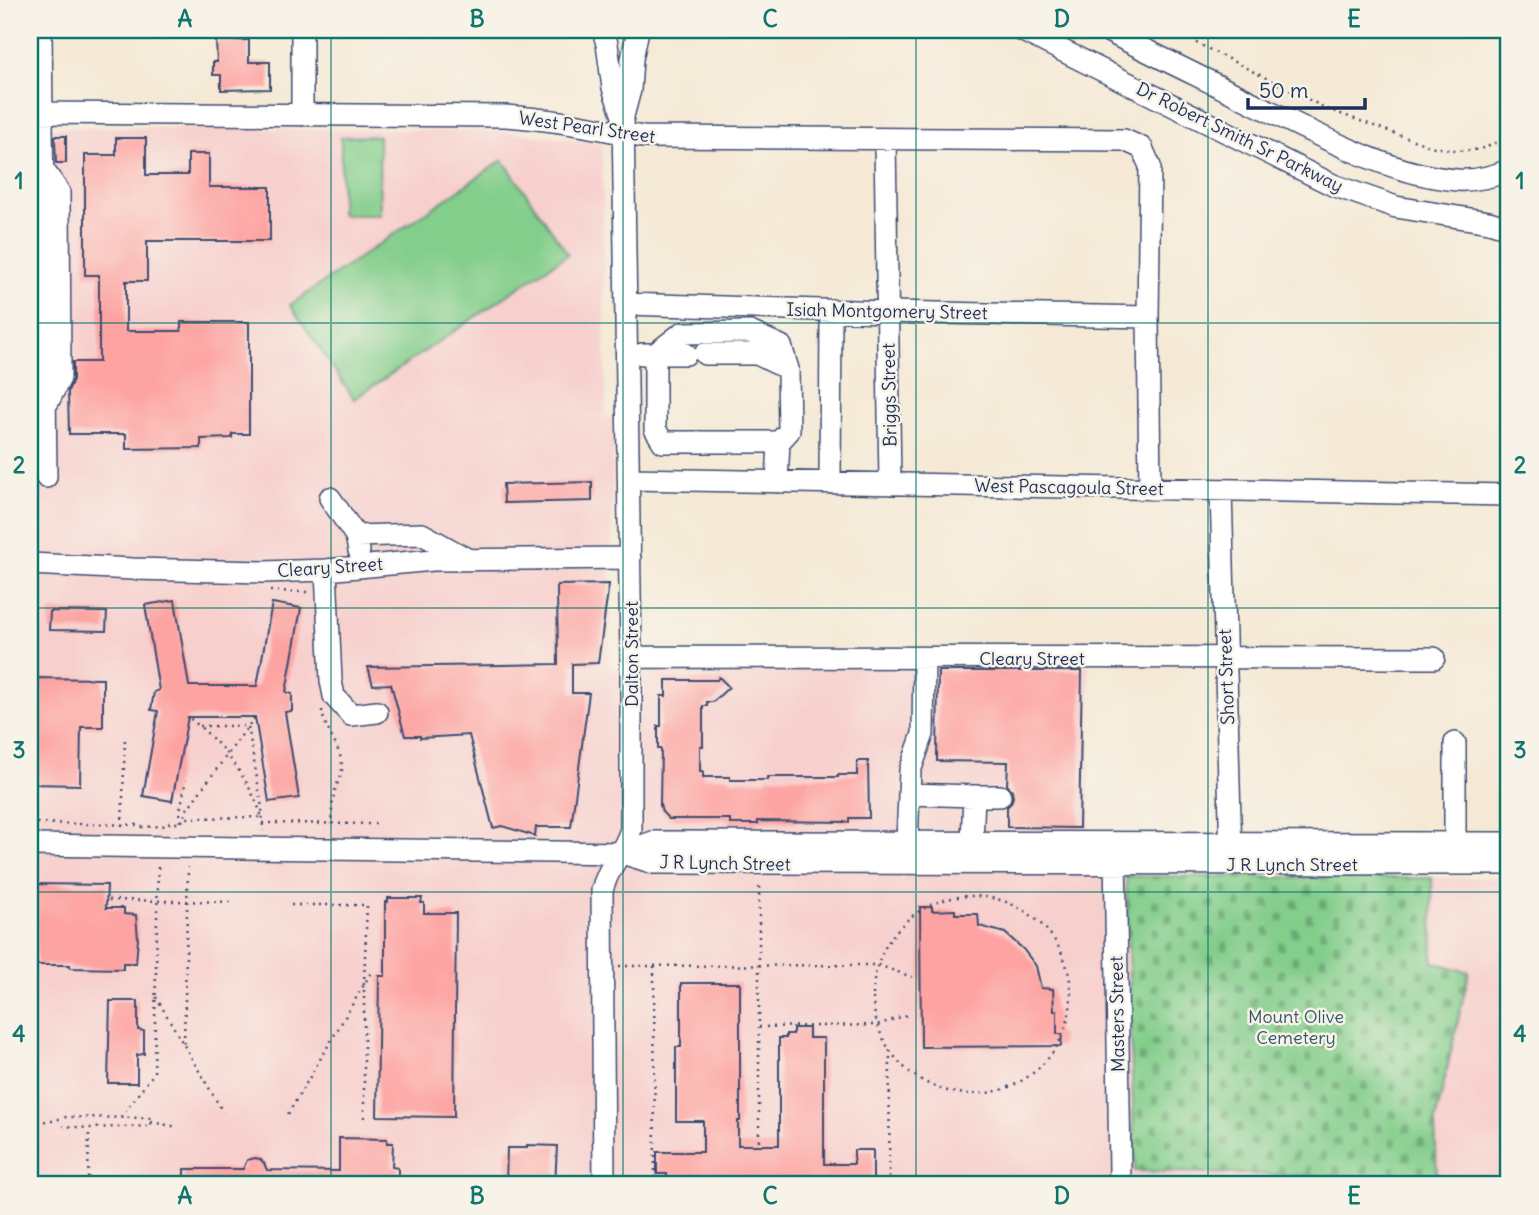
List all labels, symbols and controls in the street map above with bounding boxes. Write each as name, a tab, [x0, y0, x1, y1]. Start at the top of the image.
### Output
text: A	[178, 4, 193, 33]
text: B	[469, 4, 485, 33]
text: C	[762, 4, 778, 33]
text: D	[1054, 4, 1070, 33]
text: E	[1347, 4, 1361, 33]
scale bar	[1248, 66, 1366, 110]
street label: Dr Robert Smith Sr Parkway	[1133, 77, 1347, 197]
text: 50 m	[1259, 77, 1308, 104]
street label: West Pearl Street	[517, 106, 657, 148]
text: 1	[14, 166, 24, 195]
text: 1	[1515, 166, 1525, 195]
street label: Isiah Montgomery Street	[786, 298, 988, 324]
street label: Briggs Street	[877, 343, 901, 447]
text: 2	[13, 450, 26, 479]
text: 2	[1514, 450, 1527, 479]
street label: West Pascagoula Street	[974, 474, 1164, 500]
street label: Cleary Street	[276, 552, 384, 582]
street label: Dalton Street	[620, 601, 643, 707]
street label: Short Street	[1213, 629, 1239, 725]
street label: Cleary Street	[979, 647, 1085, 670]
text: 3	[12, 735, 26, 764]
text: 3	[1513, 735, 1527, 764]
street label: J R Lynch Street	[659, 850, 791, 876]
street label: J R Lynch Street	[1226, 853, 1358, 876]
street label: Masters Street	[1104, 956, 1130, 1072]
park label: Mount Olive Cemetery	[1248, 1005, 1344, 1049]
text: 4	[12, 1019, 26, 1048]
text: 4	[1513, 1019, 1527, 1048]
text: A	[178, 1181, 193, 1210]
text: B	[469, 1181, 485, 1210]
text: C	[762, 1181, 778, 1210]
text: D	[1054, 1181, 1070, 1210]
text: E	[1347, 1181, 1361, 1210]

